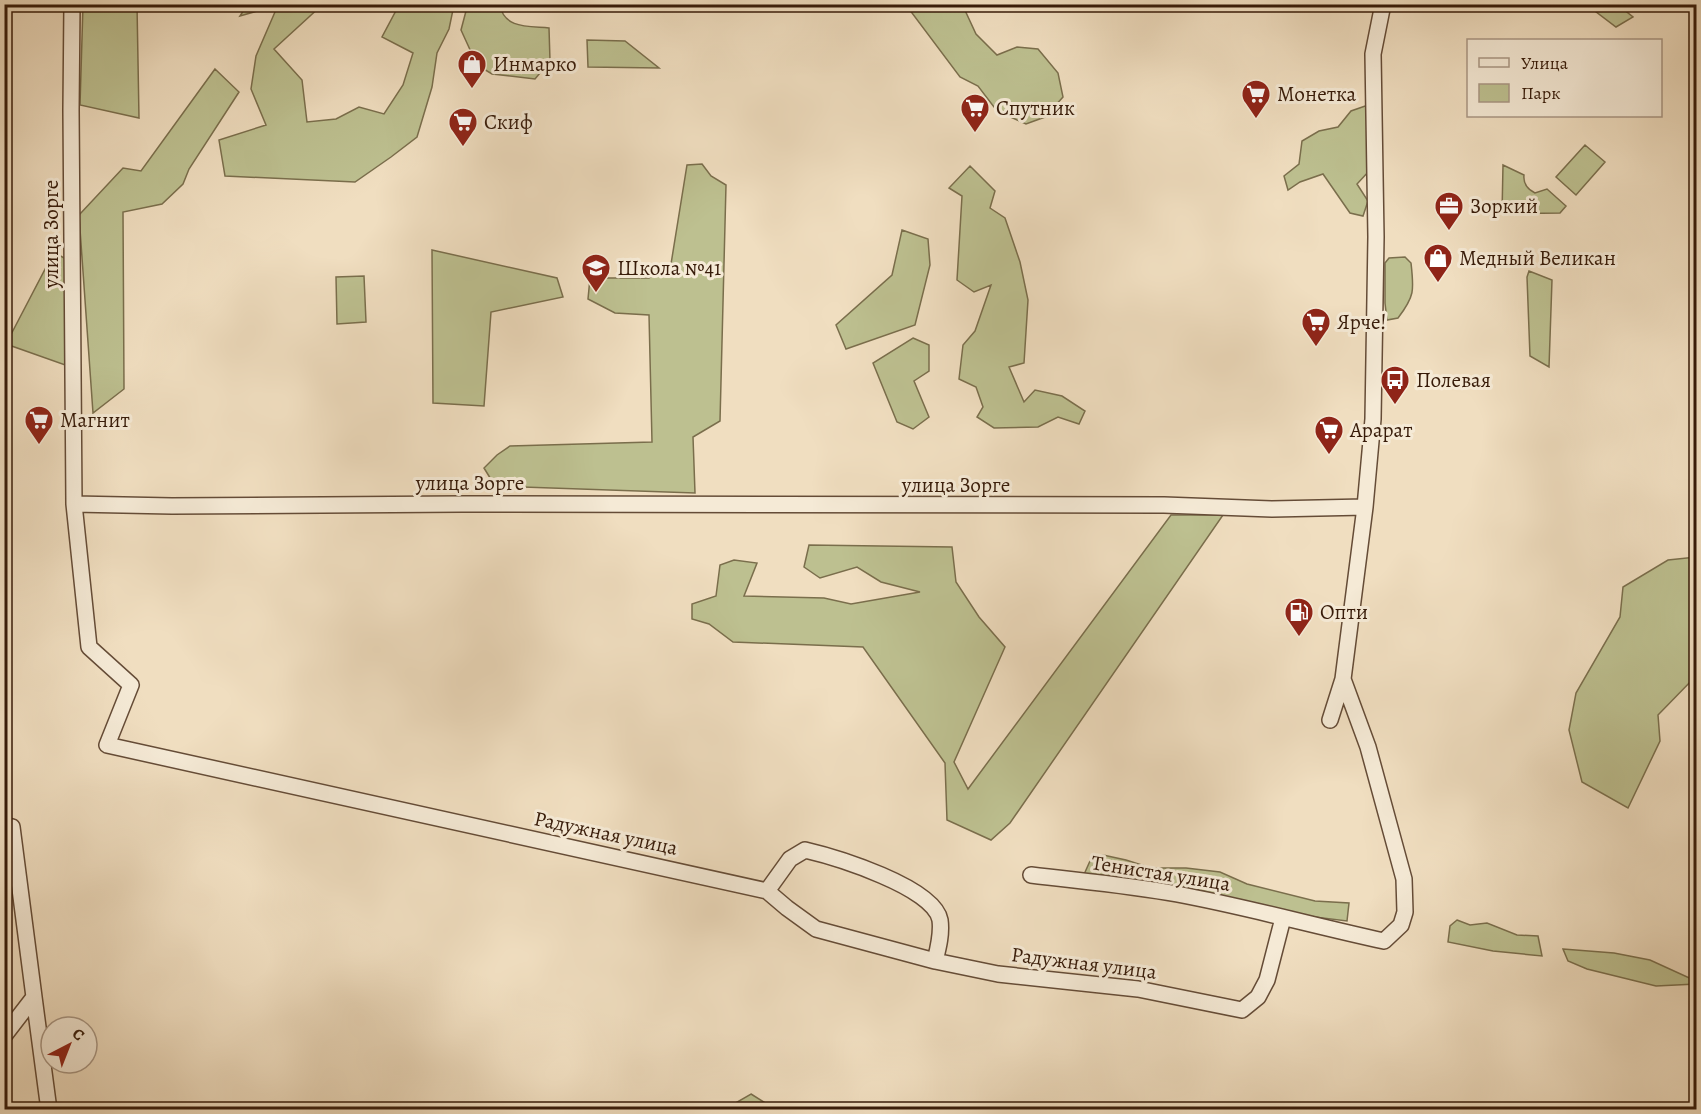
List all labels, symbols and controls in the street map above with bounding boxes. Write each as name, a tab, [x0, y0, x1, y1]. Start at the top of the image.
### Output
legend	[1467, 39, 1662, 117]
shop icon: Инмарко	[456, 48, 488, 90]
place label: Инмарко	[493, 50, 577, 78]
text: Улица	[1521, 51, 1569, 75]
supermarket icon: Монетка	[1240, 78, 1272, 120]
place label: Монетка	[1277, 80, 1357, 108]
text: Парк	[1521, 81, 1561, 105]
supermarket icon: Спутник	[959, 92, 991, 134]
place label: Спутник	[996, 94, 1075, 122]
supermarket icon: Скиф	[447, 106, 479, 148]
place label: Скиф	[484, 108, 533, 136]
street label: улица Зорге	[37, 180, 65, 289]
office icon: Зоркий	[1433, 190, 1465, 232]
place label: Зоркий	[1470, 192, 1538, 220]
shop icon: Медный Великан	[1422, 242, 1454, 284]
place label: Медный Великан	[1459, 244, 1616, 272]
school or university icon: Школа №41	[580, 252, 612, 294]
place label: Школа №41	[617, 254, 721, 282]
supermarket icon: Ярче!	[1300, 306, 1332, 348]
place label: Ярче!	[1337, 308, 1387, 336]
bus stop icon: Полевая	[1379, 364, 1411, 406]
place label: Полевая	[1416, 366, 1491, 394]
supermarket icon: Магнит	[23, 404, 55, 446]
place label: Магнит	[60, 406, 130, 434]
supermarket icon: Арарат	[1313, 414, 1345, 456]
place label: Арарат	[1349, 416, 1413, 444]
street label: улица Зорге	[415, 469, 524, 497]
street label: улица Зорге	[901, 471, 1010, 499]
fuel station icon: Опти	[1283, 596, 1315, 638]
place label: Опти	[1320, 598, 1368, 626]
street label: Радужная улица	[532, 804, 681, 862]
street label: Тенистая улица	[1090, 848, 1233, 898]
street label: Радужная улица	[1010, 940, 1159, 986]
north arrow	[39, 1015, 99, 1075]
text: С	[67, 1023, 89, 1046]

